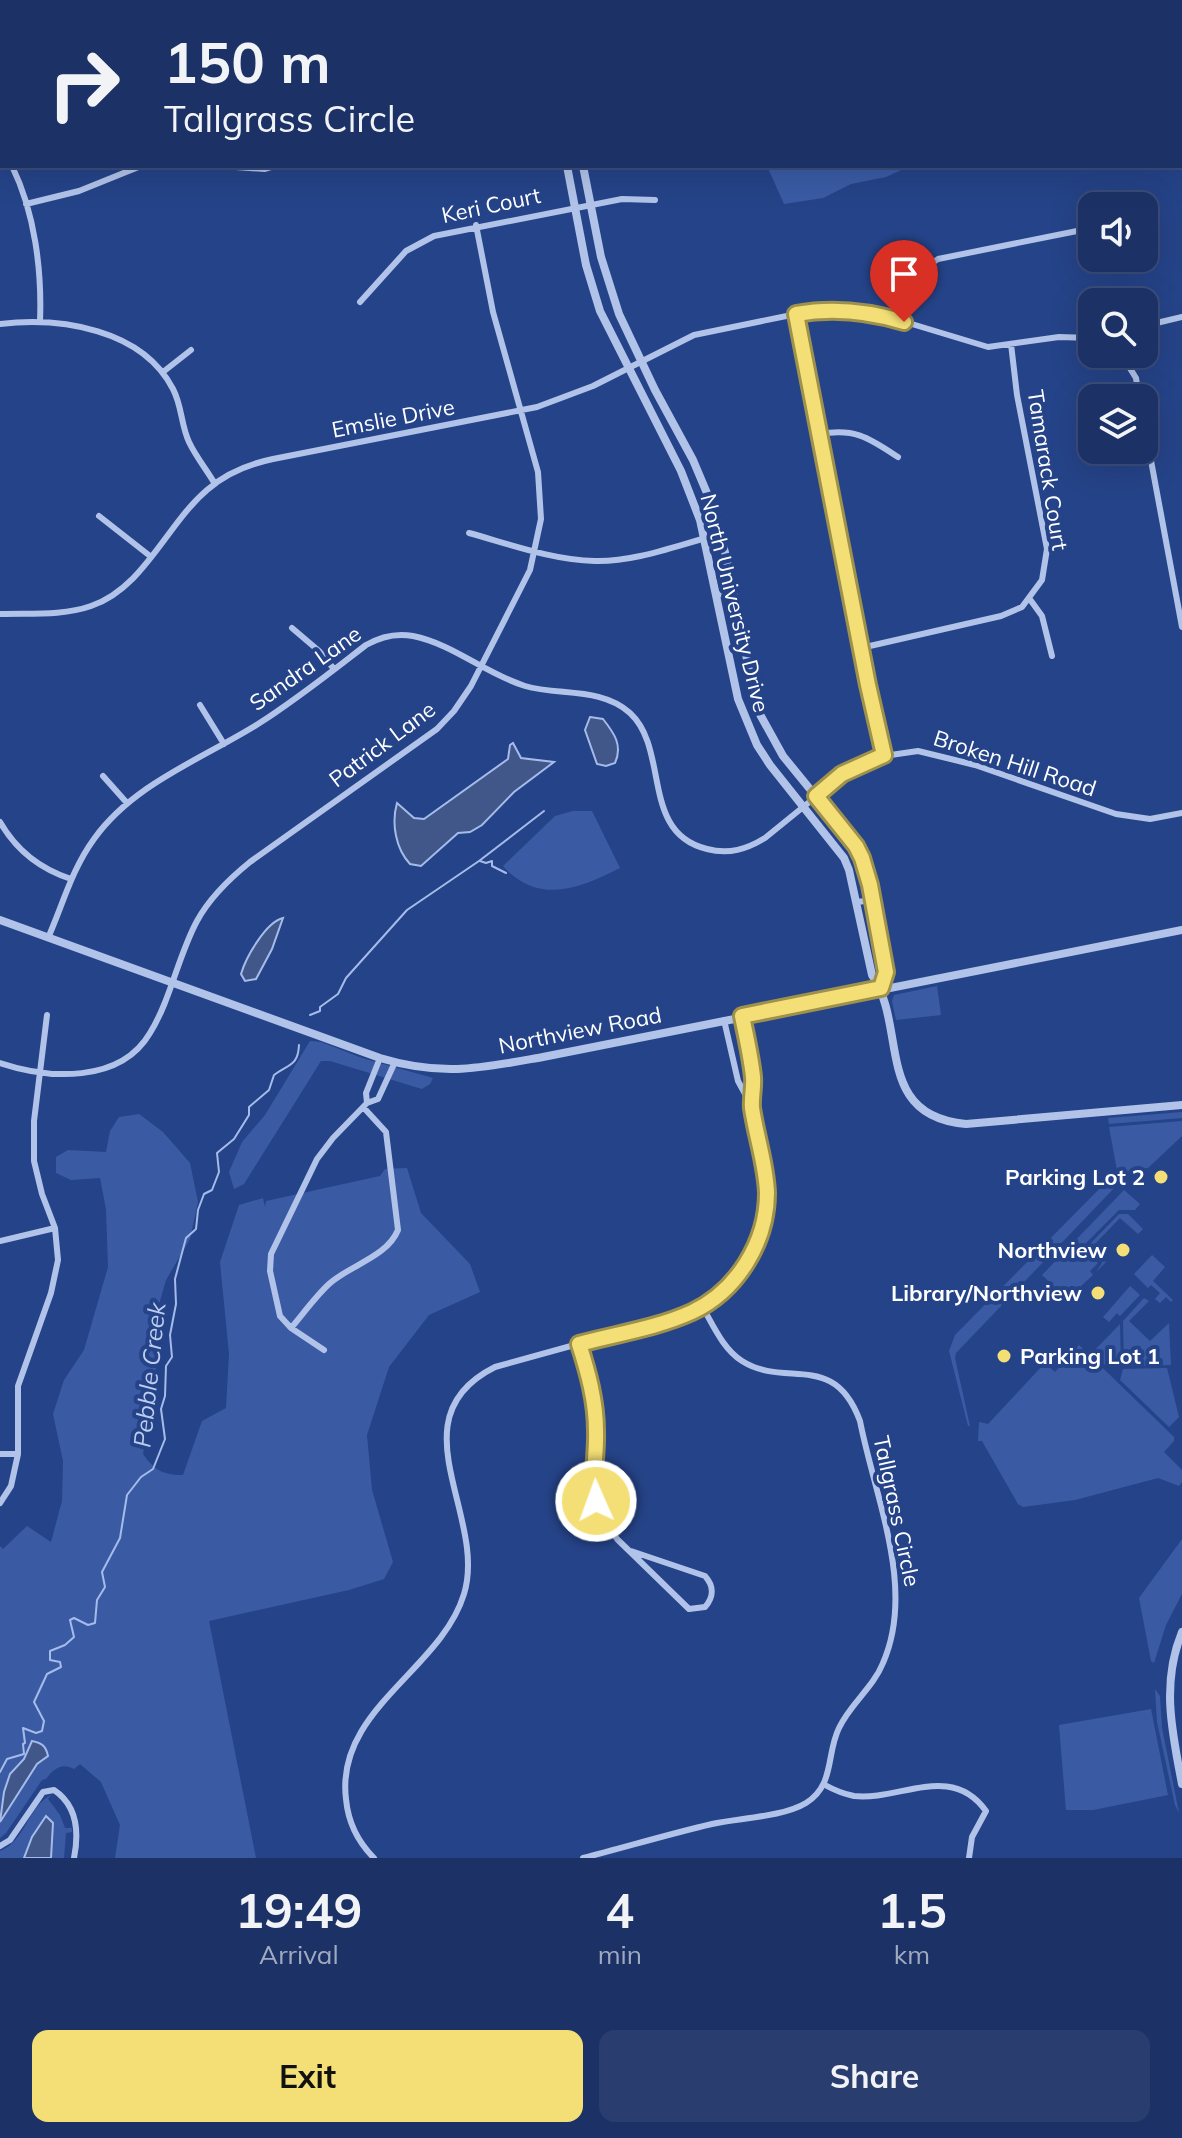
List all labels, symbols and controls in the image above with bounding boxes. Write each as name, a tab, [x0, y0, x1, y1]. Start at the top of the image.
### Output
text: 150 m	[164, 27, 331, 97]
icon: right	[32, 32, 136, 136]
text: Tallgrass Circle	[164, 96, 415, 141]
street label: Keri Court	[439, 181, 543, 229]
map controls	[1078, 192, 1158, 464]
button: sound	[1078, 192, 1158, 272]
pin	[870, 240, 938, 322]
icon: arrive	[882, 252, 926, 296]
button: search	[1078, 288, 1158, 368]
button: layers	[1078, 384, 1158, 464]
street label: Tamarack Court	[1021, 388, 1075, 553]
street label: Emslie Drive	[329, 392, 457, 444]
street label: North University Drive	[694, 491, 776, 715]
street label: Sandra Lane	[244, 619, 366, 717]
street label: Patrick Lane	[323, 695, 441, 793]
street label: Broken Hill Road	[930, 724, 1100, 802]
street label: Northview Road	[496, 1000, 664, 1060]
place label: Parking Lot 2	[1005, 1163, 1145, 1191]
marker: Parking Lot 2	[1152, 1168, 1170, 1186]
place label: Northview	[998, 1236, 1108, 1264]
marker: Northview	[1114, 1241, 1132, 1259]
place label: Library/Northview	[891, 1279, 1083, 1307]
marker: Library/Northview	[1089, 1284, 1107, 1302]
water label: Pebble Creek	[126, 1300, 172, 1449]
place label: Parking Lot 1	[1020, 1342, 1160, 1370]
marker: Parking Lot 1	[995, 1347, 1013, 1365]
street label: Tallgrass Circle	[867, 1433, 927, 1589]
position arrow	[554, 1459, 638, 1543]
text: 19:49	[235, 1880, 362, 1940]
text: 4	[605, 1880, 634, 1940]
text: 1.5	[877, 1880, 947, 1940]
text: Arrival	[259, 1938, 339, 1971]
text: min	[598, 1938, 642, 1971]
text: km	[894, 1938, 930, 1971]
button: Exit	[32, 2030, 583, 2122]
button: Share	[599, 2030, 1150, 2122]

